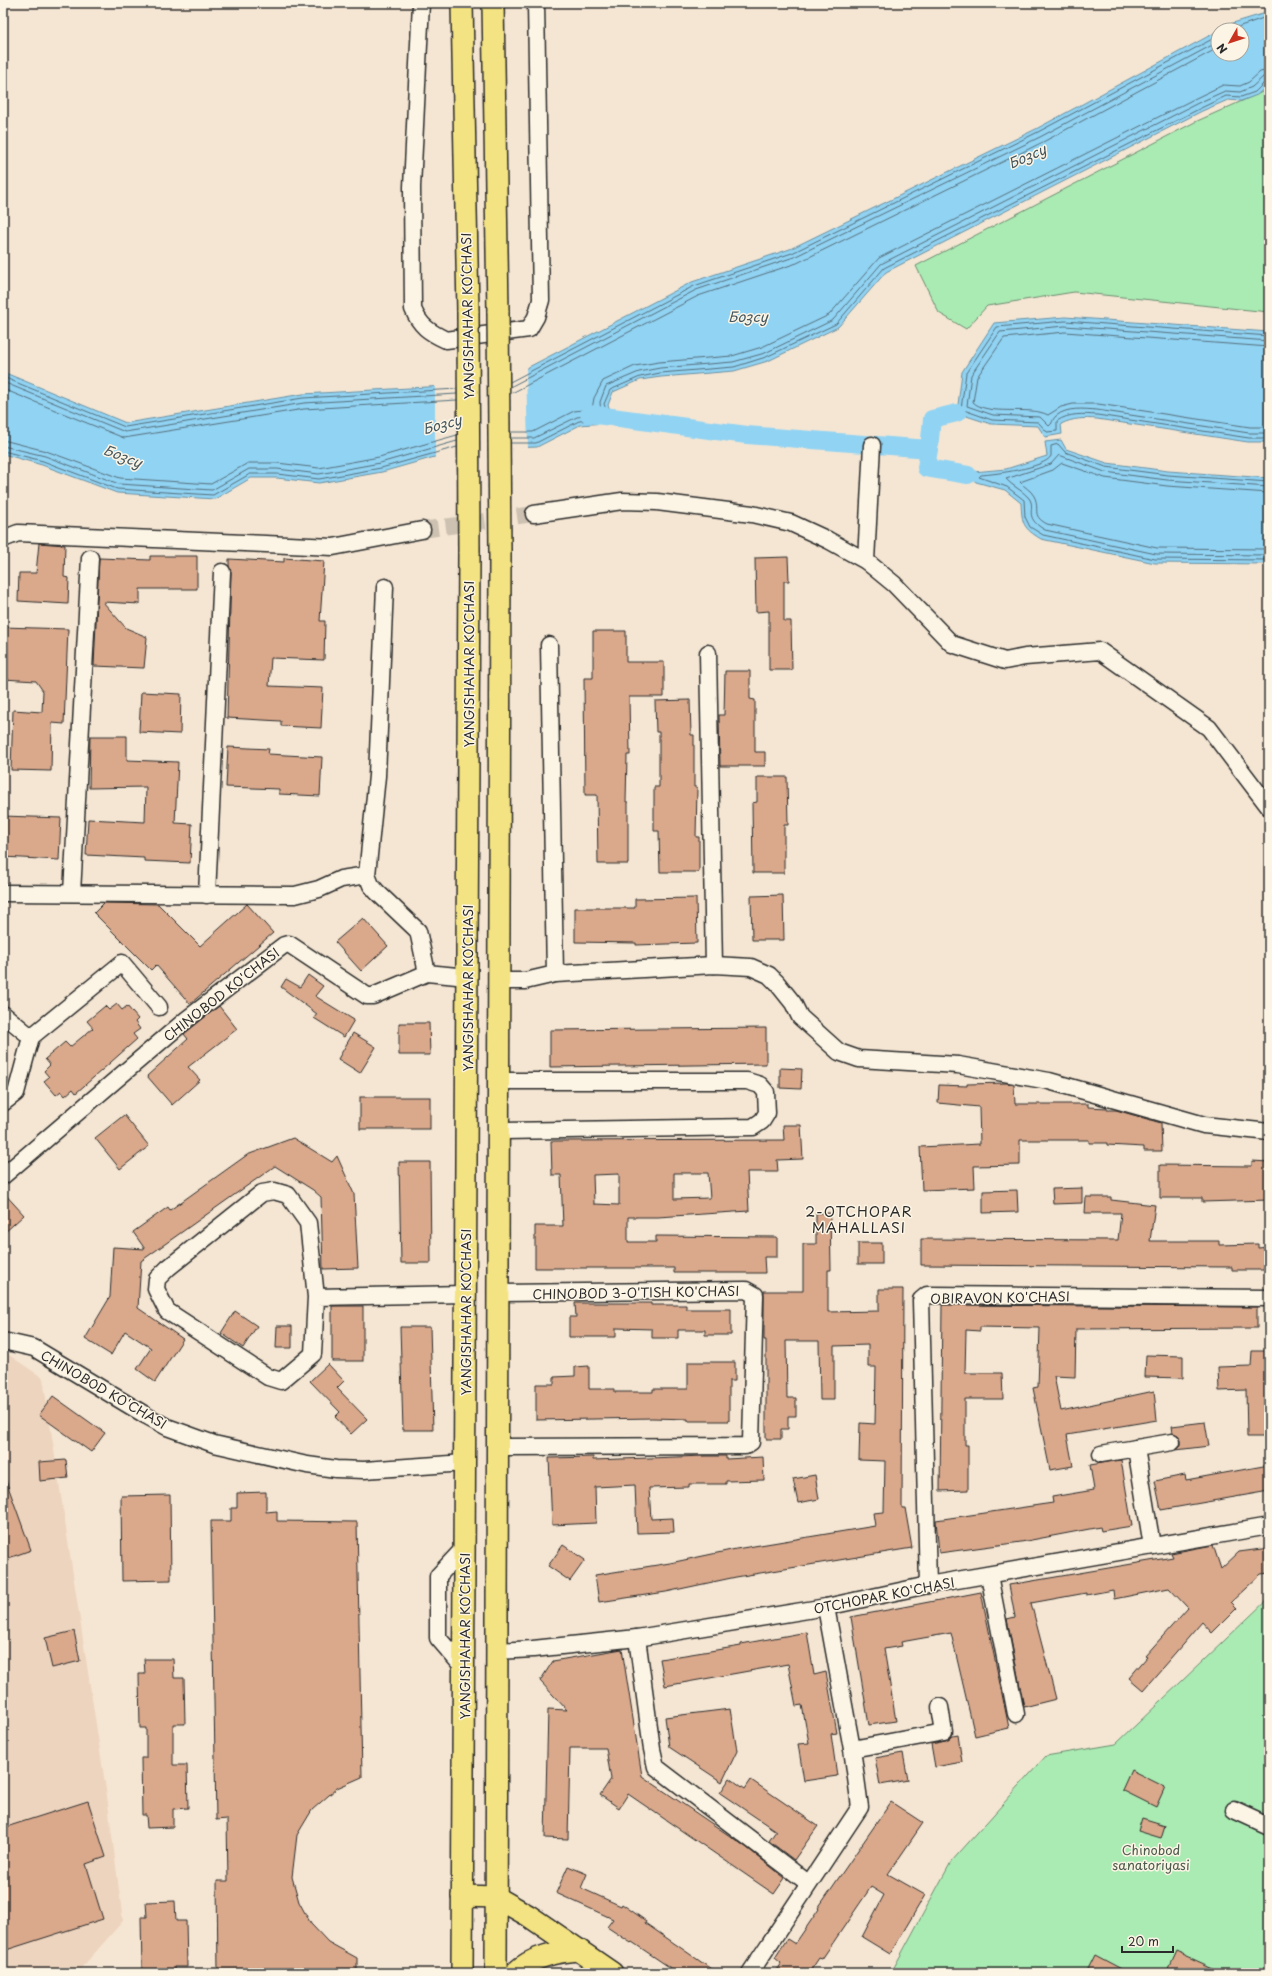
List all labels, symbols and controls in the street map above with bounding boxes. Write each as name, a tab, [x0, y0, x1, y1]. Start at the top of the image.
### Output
north arrow	[1210, 22, 1250, 62]
text: N	[1212, 40, 1231, 57]
water label: Бозсу	[1005, 138, 1050, 174]
street label: YANGISHAHAR KO‘CHASI	[456, 232, 478, 400]
water label: Бозсу	[728, 306, 769, 327]
water label: Бозсу	[420, 409, 465, 439]
water label: Бозсу	[101, 439, 146, 473]
street label: YANGISHAHAR KO‘CHASI	[459, 581, 478, 747]
street label: YANGISHAHAR KO‘CHASI	[458, 905, 477, 1071]
street label: CHINOBOD KO'CHASI	[159, 943, 283, 1045]
district label: 2-OTCHOPAR MAHALLASI	[805, 1201, 913, 1238]
street label: YANGISHAHAR KO‘CHASI	[456, 1229, 475, 1395]
street label: CHINOBOD 3-O'TISH KO'CHASI	[532, 1281, 740, 1303]
street label: OBIRAVON KO'CHASI	[930, 1286, 1070, 1308]
street label: CHINOBOD KO'CHASI	[37, 1345, 171, 1433]
street label: YANGISHAHAR KO‘CHASI	[455, 1553, 474, 1719]
street label: OTCHOPAR KO'CHASI	[812, 1572, 956, 1618]
park label: Chinobod sanatoriyasi	[1112, 1840, 1190, 1874]
scale bar	[1122, 1928, 1173, 1954]
text: 20 m	[1128, 1932, 1159, 1950]

